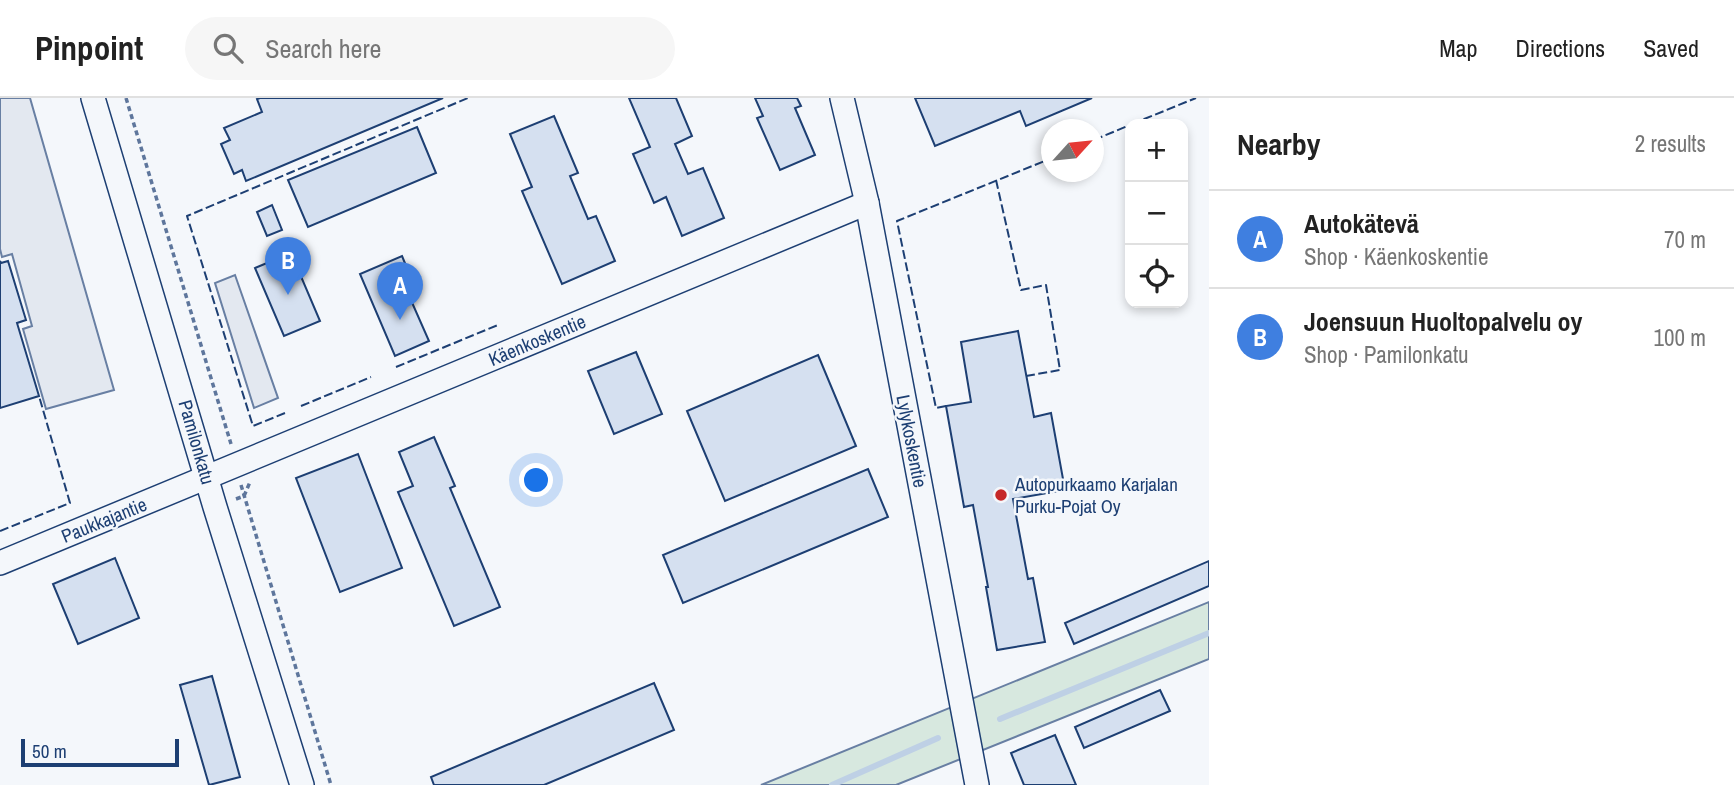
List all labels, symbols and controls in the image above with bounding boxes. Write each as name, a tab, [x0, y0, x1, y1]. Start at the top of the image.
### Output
search box	[185, 17, 675, 80]
text: Pinpoint	[35, 26, 143, 70]
icon: search	[209, 29, 247, 67]
text: Search here	[265, 31, 381, 66]
text: Map	[1439, 32, 1477, 64]
text: Directions	[1515, 32, 1605, 64]
text: Saved	[1643, 32, 1699, 64]
north arrow	[1041, 119, 1104, 182]
map controls	[1125, 119, 1188, 308]
button: +	[1125, 119, 1188, 182]
text: Nearby	[1237, 124, 1320, 164]
text: 2 results	[1635, 128, 1706, 159]
button: −	[1125, 182, 1188, 245]
text: Autokätevä	[1304, 206, 1419, 241]
text: A	[1253, 224, 1267, 255]
text: 70 m	[1664, 224, 1706, 255]
pin: B	[265, 237, 311, 295]
text: Shop · Käenkoskentie	[1304, 241, 1489, 272]
button: locate	[1125, 245, 1188, 308]
pin: A	[377, 262, 423, 320]
text: Joensuun Huoltopalvelu oy	[1304, 304, 1582, 339]
street label: Käenkoskentie	[484, 308, 590, 372]
text: B	[1253, 322, 1267, 353]
text: 100 m	[1654, 322, 1706, 353]
text: Shop · Pamilonkatu	[1304, 339, 1469, 370]
street label: Lylykoskentie	[890, 392, 934, 490]
street label: Pamilonkatu	[173, 397, 221, 487]
your location	[519, 463, 553, 497]
place label: Autopurkaamo Karjalan Purku-Pojat Oy	[1014, 471, 1178, 519]
marker: Autopurkaamo Karjalan Purku-Pojat Oy	[993, 487, 1009, 503]
street label: Paukkajantie	[57, 491, 151, 549]
scale bar	[21, 736, 178, 768]
text: 50 m	[32, 738, 67, 764]

